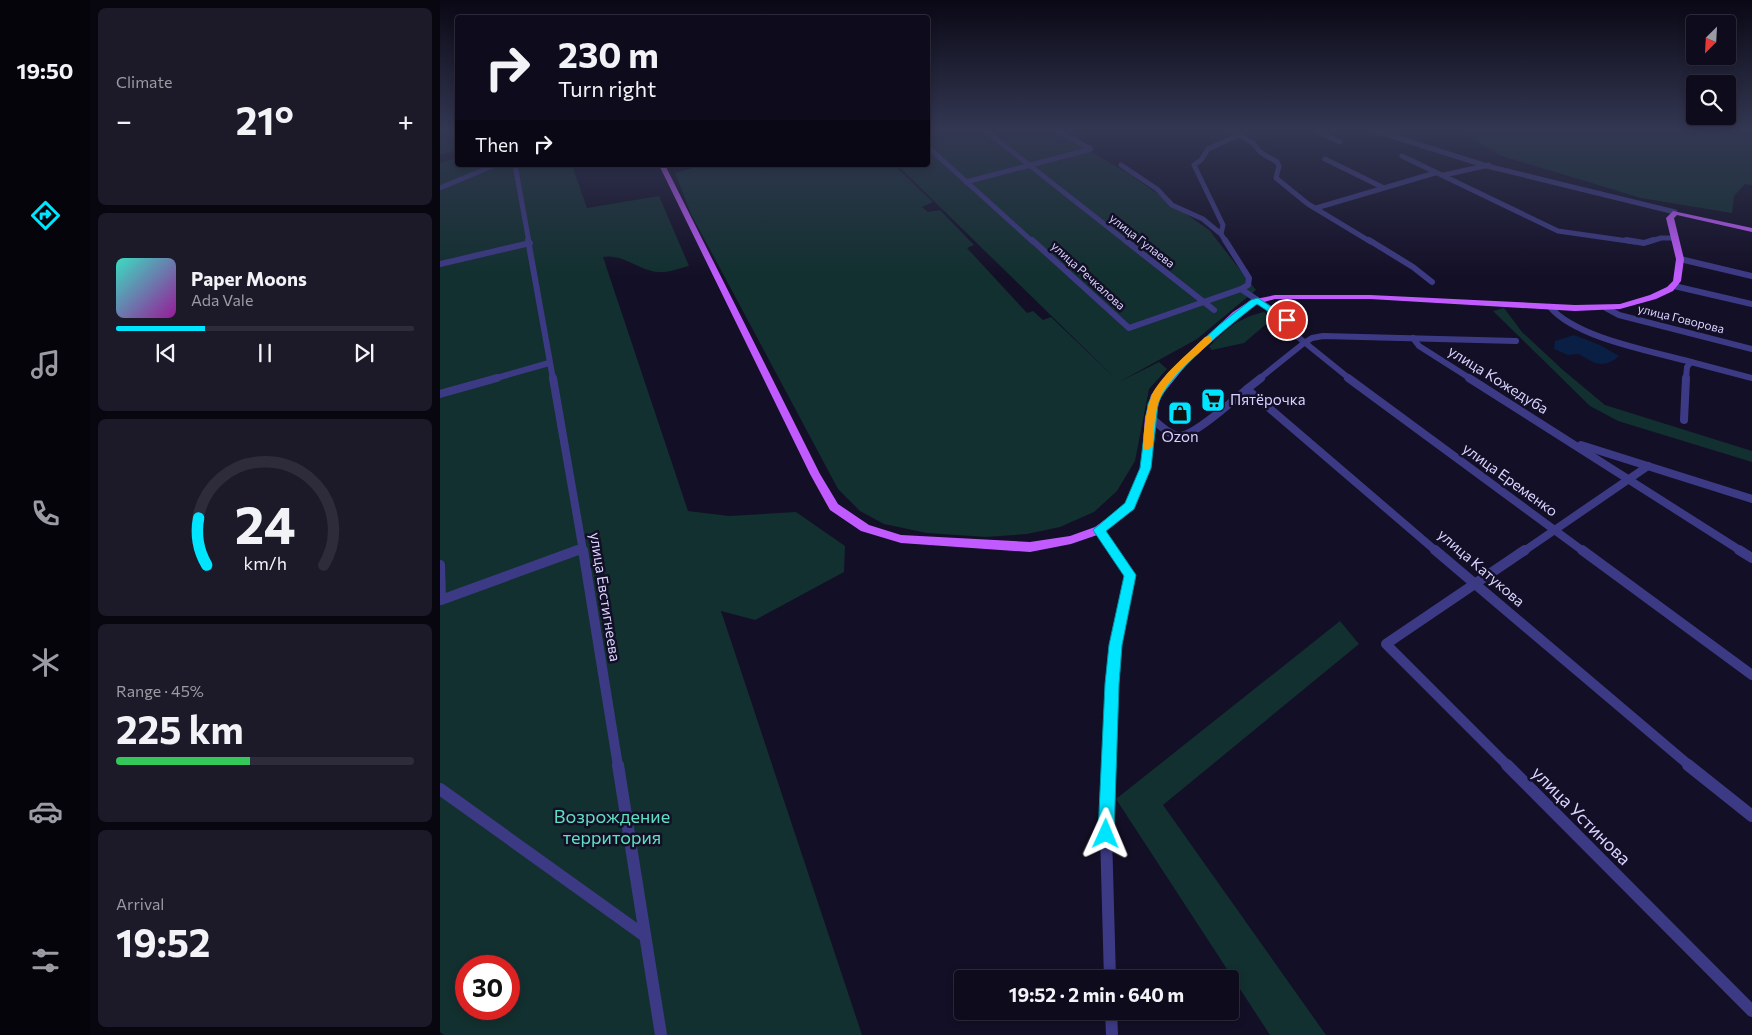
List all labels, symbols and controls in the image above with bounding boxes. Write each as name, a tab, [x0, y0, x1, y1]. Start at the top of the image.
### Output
north arrow	[1686, 15, 1736, 65]
map controls	[1686, 15, 1736, 125]
text: 230 m	[558, 32, 659, 75]
icon: right	[475, 35, 540, 100]
text: 19:50	[17, 57, 73, 84]
text: Climate	[116, 72, 172, 91]
text: Turn right	[558, 75, 656, 102]
button: search	[1686, 75, 1736, 125]
text: 21°	[236, 96, 294, 143]
text: −	[116, 103, 132, 137]
text: +	[398, 103, 414, 137]
icon: right	[529, 130, 557, 158]
text: Then	[475, 133, 519, 156]
icon: directions	[28, 198, 63, 233]
street label: улица Гулаева	[1107, 210, 1178, 270]
street label: улица Речкалова	[1049, 238, 1128, 312]
text: Paper Moons	[191, 267, 307, 290]
text: Ada Vale	[191, 290, 253, 309]
pin	[1266, 299, 1308, 341]
street label: улица Говорова	[1637, 301, 1726, 336]
icon: arrive	[1273, 306, 1301, 334]
icon: previous	[152, 339, 180, 367]
icon: pause	[251, 339, 279, 367]
icon: next	[350, 339, 378, 367]
street label: улица Кожедуба	[1445, 341, 1552, 417]
icon: music	[28, 347, 63, 382]
supermarket icon: Пятёрочка	[1200, 387, 1226, 413]
place label: Пятёрочка	[1230, 390, 1305, 408]
shop icon: Ozon	[1167, 400, 1193, 426]
place label: Ozon	[1161, 427, 1199, 445]
street label: улица Еременко	[1459, 439, 1562, 520]
text: 24	[235, 491, 295, 555]
icon: phone	[28, 496, 63, 531]
street label: улица Катукова	[1435, 525, 1529, 610]
street label: улица Евстигнеева	[587, 531, 625, 663]
text: km/h	[243, 552, 287, 574]
icon: climate	[28, 645, 63, 680]
text: Range · 45%	[116, 681, 204, 700]
text: 225 km	[116, 705, 244, 752]
street label: улица Устинова	[1528, 761, 1636, 869]
icon: car	[28, 794, 63, 829]
park label: Возрождение территория	[554, 805, 670, 848]
position arrow	[1079, 807, 1131, 859]
text: Arrival	[116, 894, 164, 913]
text: 19:52	[116, 918, 210, 965]
icon: filters	[28, 943, 63, 978]
speed limit sign: 30	[455, 955, 520, 1020]
text: 19:52 · 2 min · 640 m	[1009, 983, 1184, 1006]

